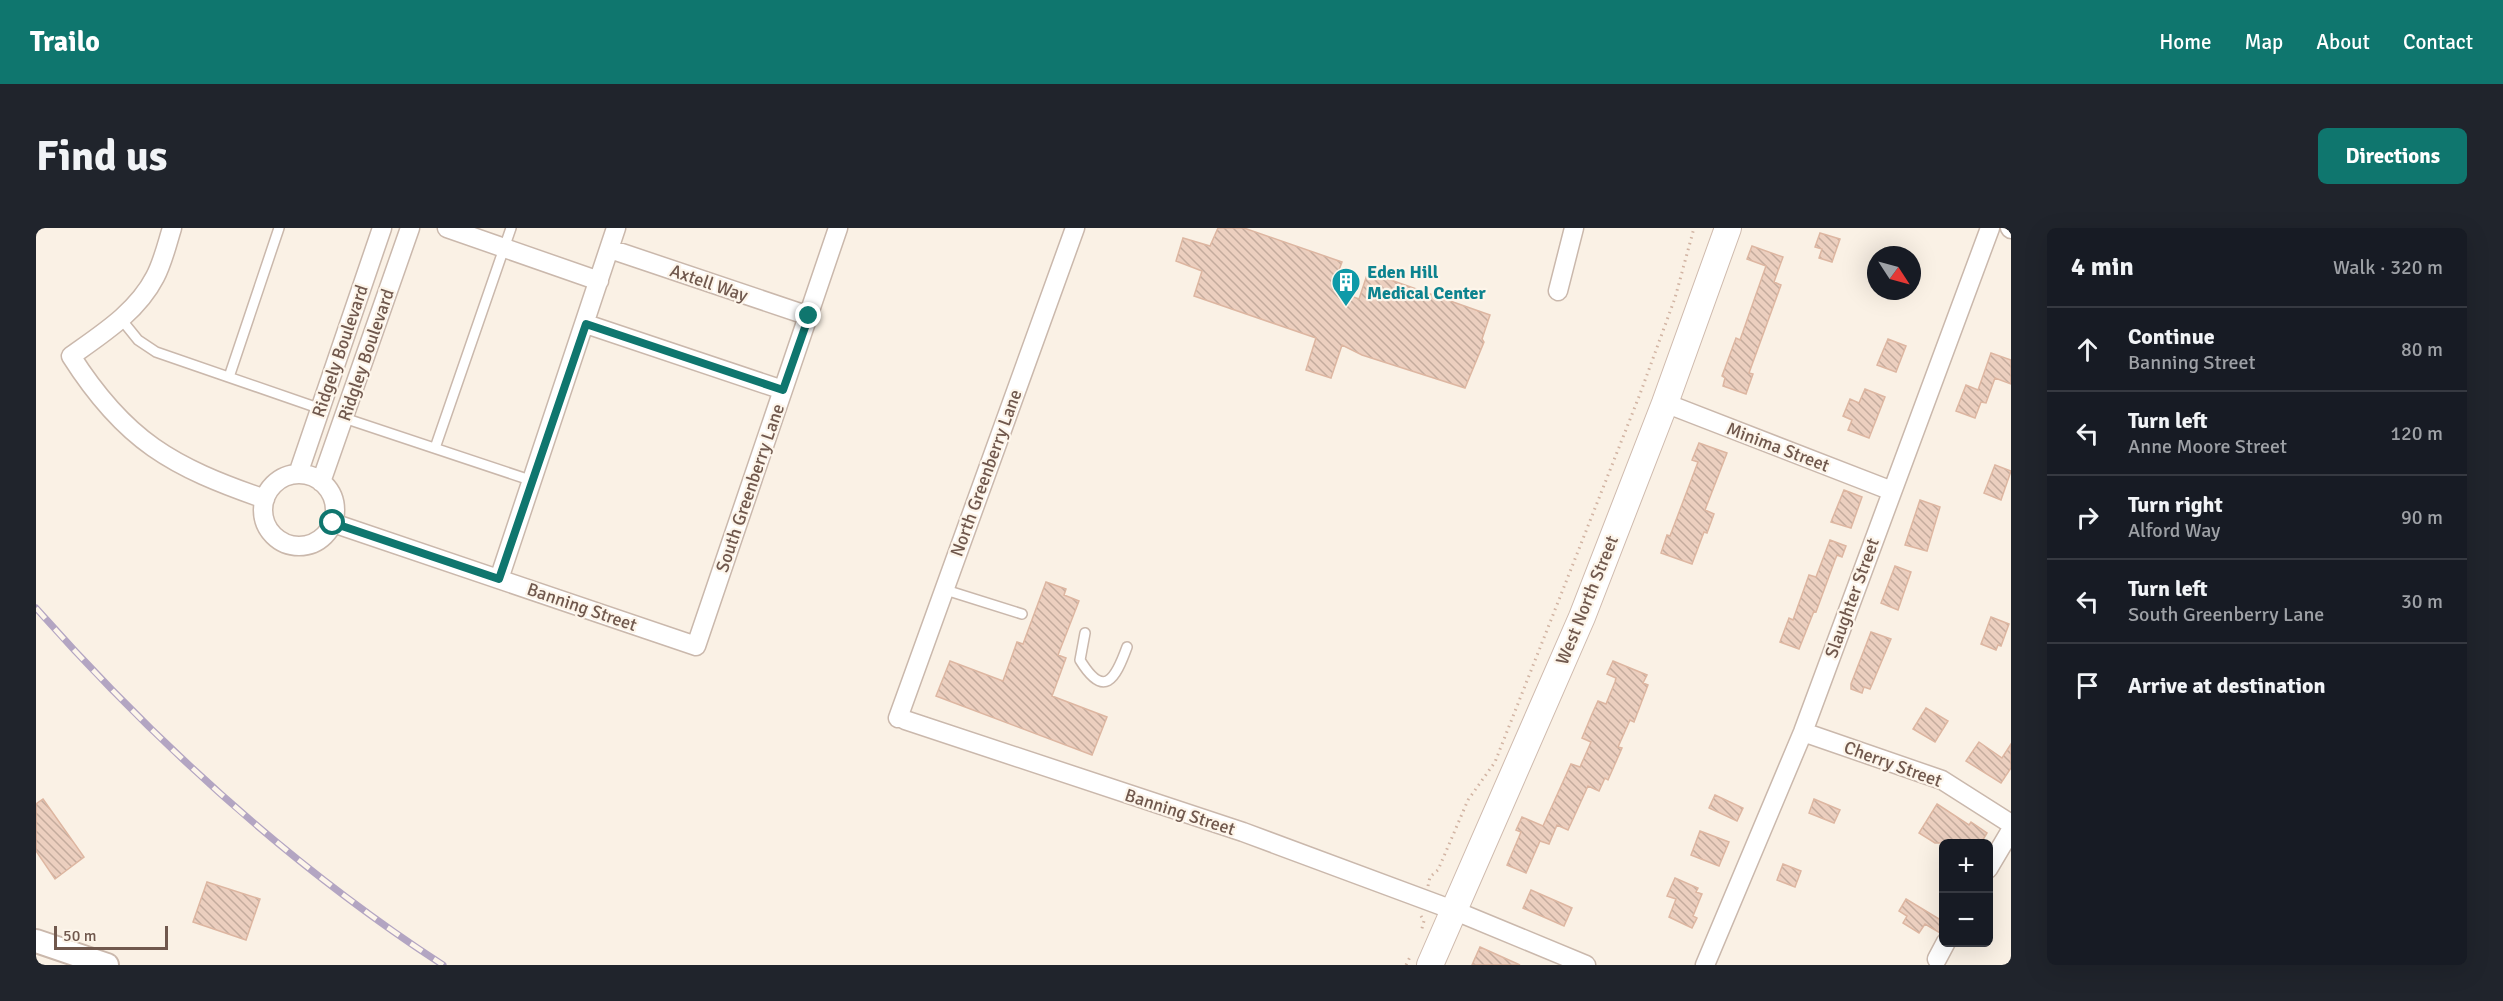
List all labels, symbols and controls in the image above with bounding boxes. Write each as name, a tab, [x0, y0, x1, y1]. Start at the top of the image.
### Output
text: Trailo	[30, 25, 100, 59]
text: Home	[2159, 29, 2212, 55]
text: Map	[2245, 29, 2283, 55]
text: About	[2316, 29, 2370, 55]
text: Contact	[2403, 29, 2473, 55]
button: Directions	[2318, 128, 2467, 184]
text: Find us	[36, 131, 167, 182]
north arrow	[1867, 246, 1921, 300]
text: 4 min	[2071, 251, 2134, 283]
text: Walk · 320 m	[2333, 255, 2443, 280]
street label: Axtell Way	[667, 259, 751, 307]
place label: Eden Hill Medical Center	[1367, 261, 1487, 304]
building icon: Eden Hill Medical Center	[1330, 266, 1362, 308]
street label: Ridgely Boulevard	[307, 282, 373, 420]
street label: Ridgley Boulevard	[333, 286, 399, 424]
route end	[795, 302, 821, 328]
text: Continue	[2128, 323, 2215, 350]
icon: ahead	[2071, 333, 2104, 366]
text: 80 m	[2401, 337, 2443, 362]
text: Banning Street	[2128, 350, 2255, 375]
street label: North Greenberry Lane	[946, 386, 1026, 560]
street label: South Greenberry Lane	[711, 401, 789, 575]
text: Turn left	[2128, 407, 2208, 434]
street label: Minima Street	[1723, 417, 1833, 477]
icon: left	[2071, 417, 2104, 450]
text: 120 m	[2390, 421, 2443, 446]
text: Anne Moore Street	[2128, 434, 2287, 459]
text: Turn right	[2128, 491, 2223, 518]
icon: right	[2071, 501, 2104, 534]
text: 90 m	[2401, 505, 2443, 530]
route start	[319, 509, 345, 535]
text: Alford Way	[2128, 518, 2220, 543]
street label: West North Street	[1551, 532, 1623, 668]
street label: Slaughter Street	[1820, 535, 1884, 661]
text: Turn left	[2128, 575, 2208, 602]
street label: Banning Street	[524, 578, 640, 636]
icon: left	[2071, 585, 2104, 618]
text: 30 m	[2401, 589, 2443, 614]
text: South Greenberry Lane	[2128, 602, 2324, 627]
icon: arrive	[2071, 669, 2104, 702]
text: Arrive at destination	[2128, 672, 2325, 699]
street label: Cherry Street	[1841, 736, 1945, 792]
street label: Banning Street	[1122, 784, 1238, 840]
map controls	[1939, 839, 1993, 947]
button: +	[1939, 839, 1993, 893]
button: −	[1939, 893, 1993, 947]
scale bar	[54, 923, 168, 950]
text: 50 m	[63, 926, 97, 946]

